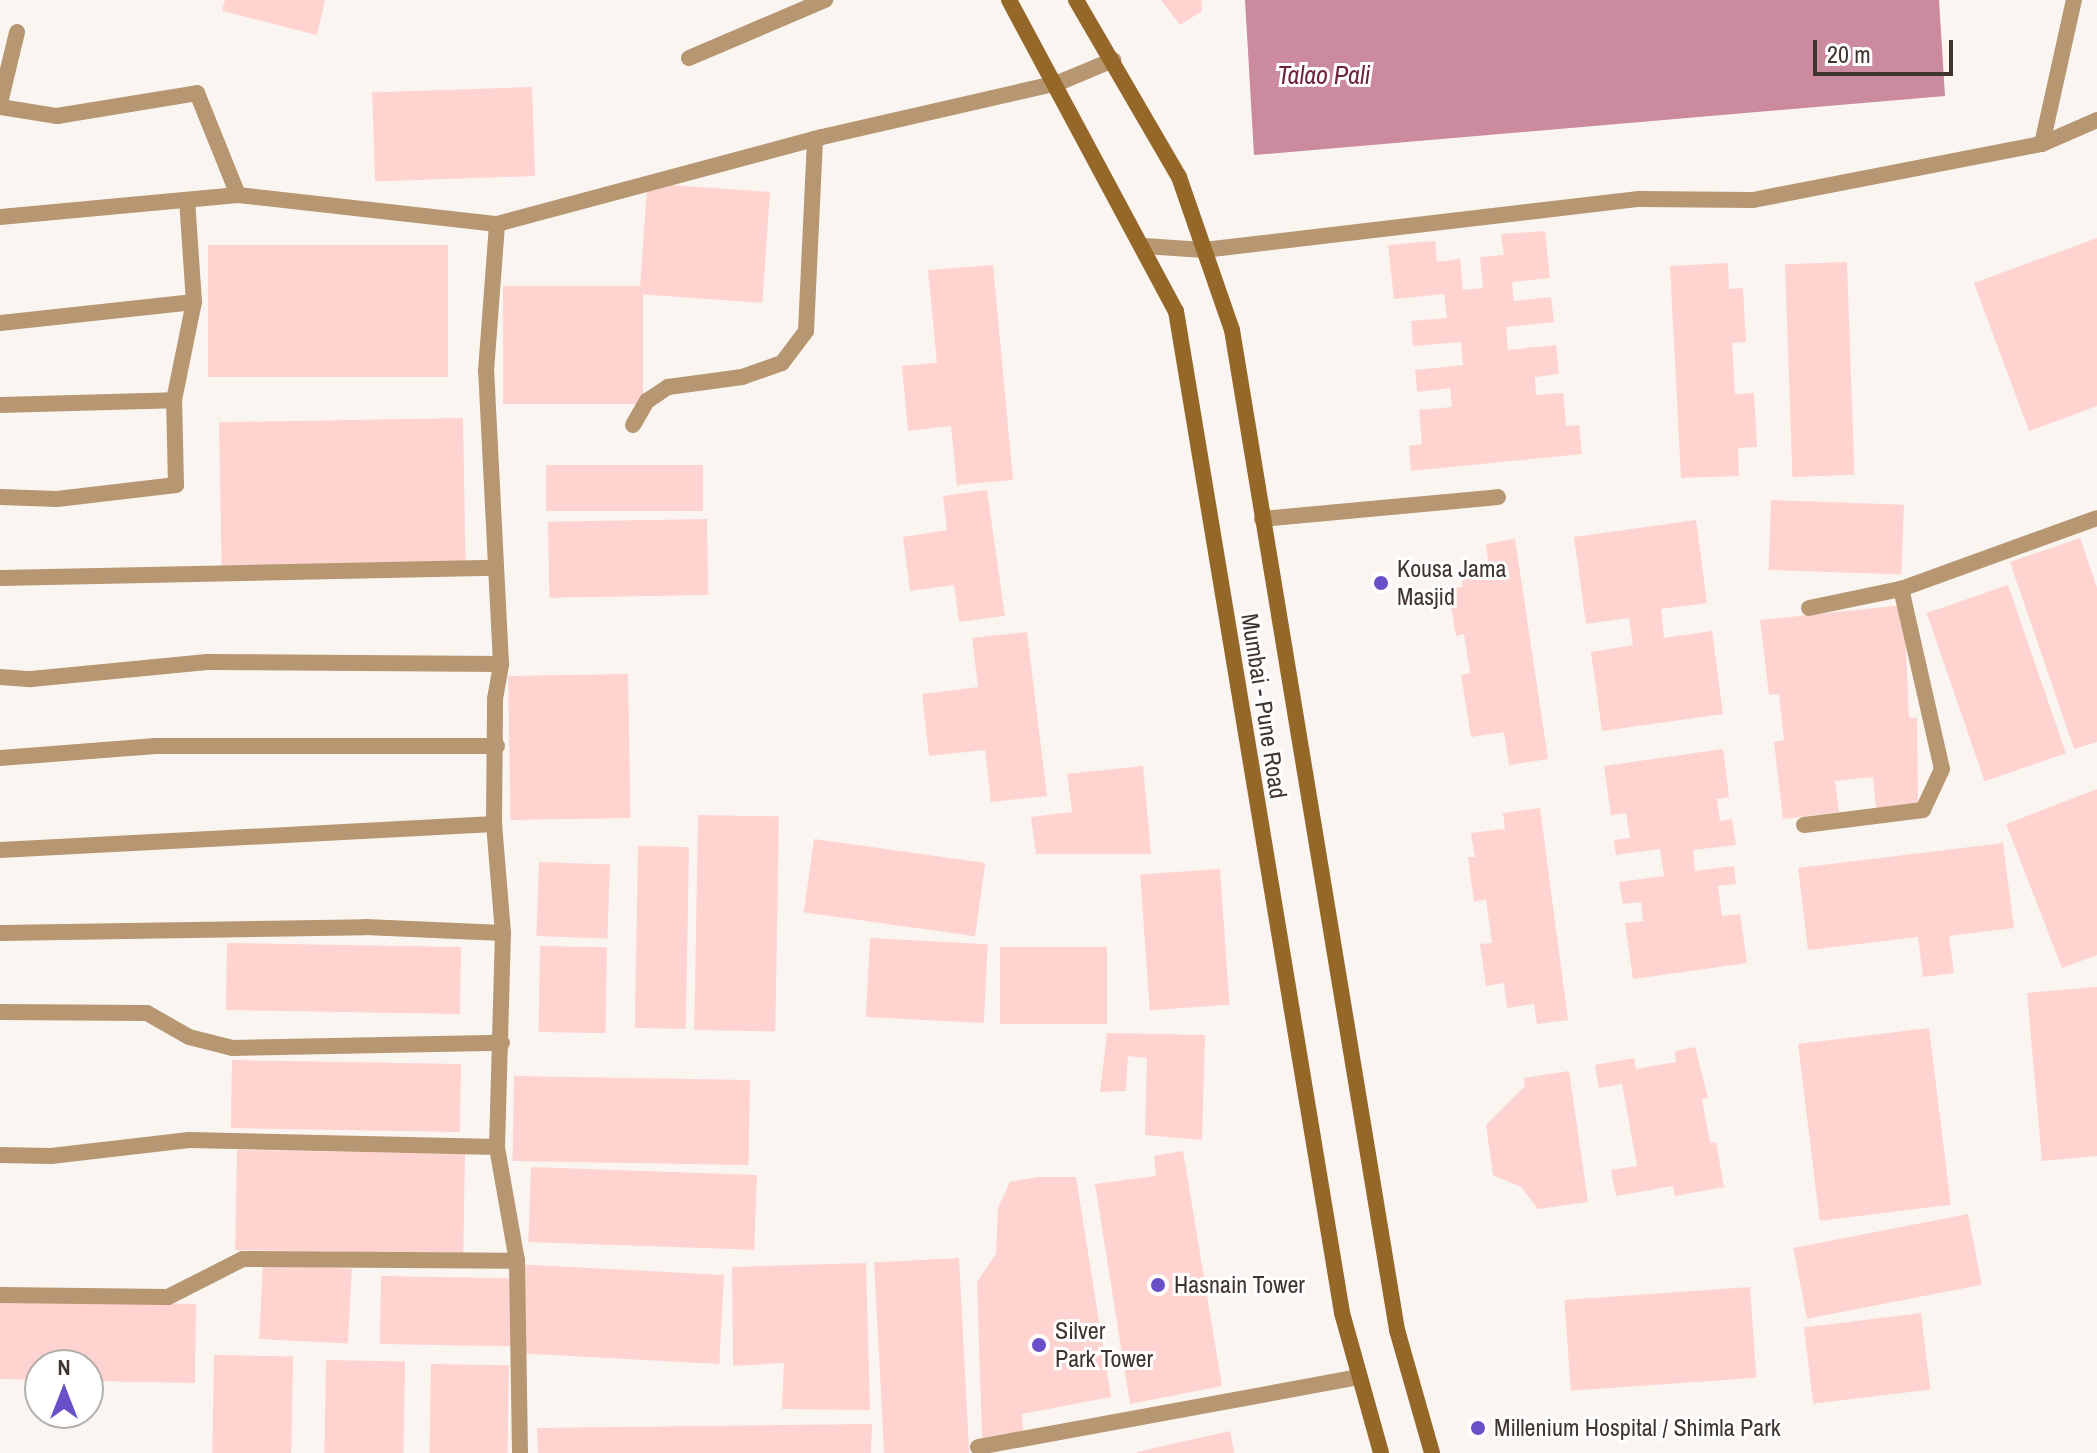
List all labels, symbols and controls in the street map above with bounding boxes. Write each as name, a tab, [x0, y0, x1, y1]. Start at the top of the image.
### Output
scale bar	[1817, 24, 1957, 74]
text: 20 m	[1827, 38, 1871, 70]
water label: Talao Pali	[1277, 59, 1371, 91]
place label: Kousa Jama Masjid	[1397, 555, 1506, 611]
marker: Kousa Jama Masjid	[1372, 574, 1390, 592]
street label: Mumbai - Pune Road	[1235, 611, 1293, 801]
place label: Hasnain Tower	[1174, 1271, 1305, 1299]
marker: Hasnain Tower	[1149, 1276, 1167, 1294]
place label: Silver Park Tower	[1055, 1317, 1153, 1373]
marker: Silver Park Tower	[1030, 1336, 1048, 1354]
north arrow	[24, 1349, 104, 1429]
text: N	[57, 1352, 71, 1382]
place label: Millenium Hospital / Shimla Park	[1494, 1414, 1781, 1442]
marker: Millenium Hospital / Shimla Park	[1469, 1419, 1487, 1437]

